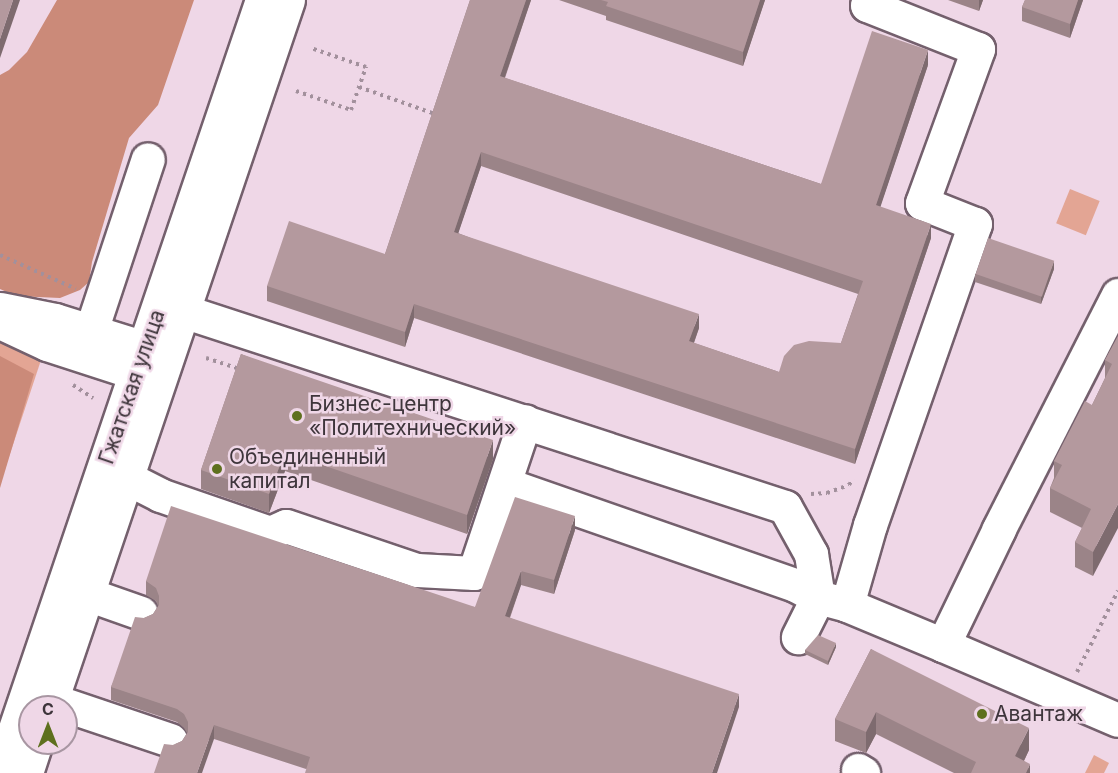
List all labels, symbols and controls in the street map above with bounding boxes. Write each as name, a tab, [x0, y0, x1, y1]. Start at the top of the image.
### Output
street label: Гжатская улица	[94, 307, 170, 467]
place label: Бизнес-центр «Политехнический»	[309, 391, 516, 441]
marker: Бизнес-центр «Политехнический»	[290, 409, 304, 423]
place label: Объединенный капитал	[229, 444, 386, 494]
marker: Объединенный капитал	[210, 462, 224, 476]
north arrow	[18, 695, 78, 755]
text: С	[42, 699, 54, 719]
place label: Авантаж	[994, 701, 1083, 727]
marker: Авантаж	[975, 707, 989, 721]

